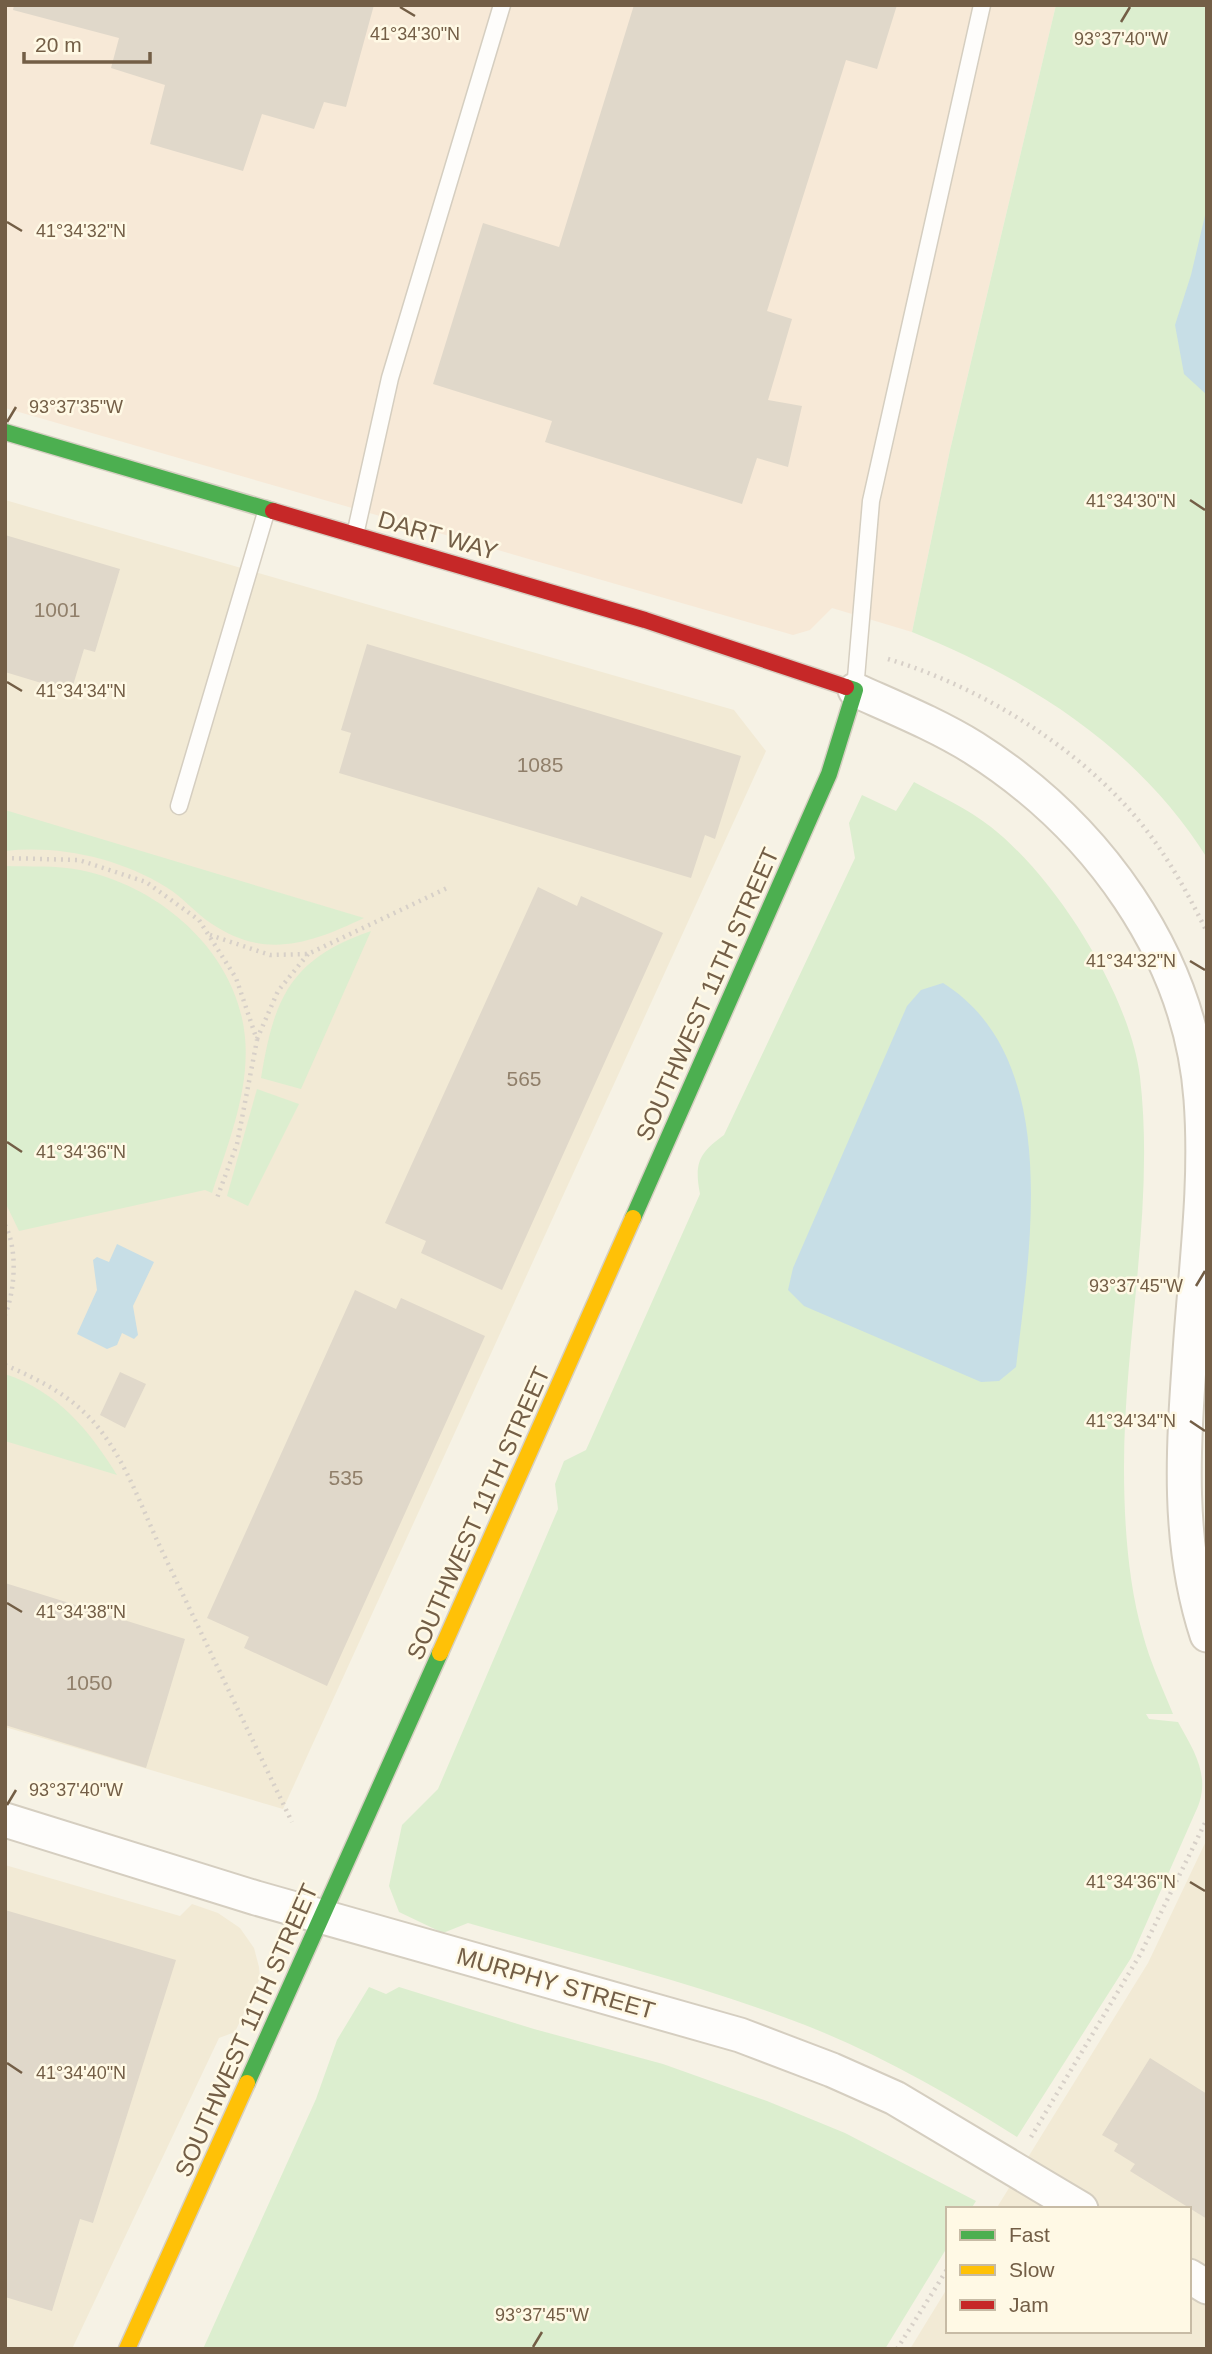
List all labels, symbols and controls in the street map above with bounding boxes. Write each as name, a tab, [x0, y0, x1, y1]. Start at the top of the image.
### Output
scale bar	[24, 21, 150, 65]
text: 41°34'30"N	[370, 24, 460, 44]
text: 93°37'40"W	[1074, 29, 1168, 49]
text: 20 m	[35, 33, 82, 56]
text: 41°34'32"N	[36, 221, 126, 241]
text: 93°37'35"W	[29, 397, 123, 417]
text: 41°34'30"N	[1086, 491, 1176, 511]
street label: DART WAY	[375, 505, 501, 565]
house number: 1001	[34, 598, 80, 621]
text: 41°34'34"N	[36, 681, 126, 701]
house number: 1085	[517, 753, 563, 776]
street label: SOUTHWEST 11TH STREET	[630, 843, 784, 1145]
text: 41°34'32"N	[1086, 951, 1176, 971]
house number: 565	[506, 1067, 542, 1090]
text: 41°34'36"N	[36, 1142, 126, 1162]
text: 93°37'45"W	[1089, 1276, 1183, 1296]
street label: SOUTHWEST 11TH STREET	[401, 1362, 555, 1664]
text: 41°34'34"N	[1086, 1411, 1176, 1431]
house number: 535	[328, 1466, 364, 1489]
text: 41°34'38"N	[36, 1602, 126, 1622]
house number: 1050	[66, 1671, 112, 1694]
text: 93°37'40"W	[29, 1780, 123, 1800]
text: 41°34'36"N	[1086, 1872, 1176, 1892]
street label: SOUTHWEST 11TH STREET	[169, 1879, 323, 2181]
street label: MURPHY STREET	[454, 1942, 659, 2024]
text: 41°34'40"N	[36, 2063, 126, 2083]
legend	[946, 2207, 1191, 2333]
text: Fast	[1009, 2223, 1050, 2246]
text: Slow	[1009, 2258, 1055, 2281]
text: Jam	[1009, 2293, 1049, 2316]
text: 93°37'45"W	[495, 2305, 589, 2325]

